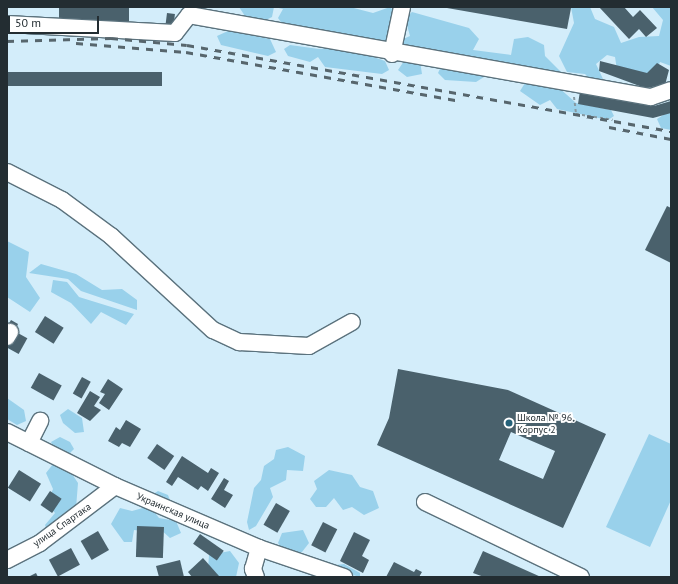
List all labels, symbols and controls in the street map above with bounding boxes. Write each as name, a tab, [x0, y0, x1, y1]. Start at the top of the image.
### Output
scale bar	[10, 8, 101, 34]
text: 50 m	[15, 15, 41, 30]
place label: Школа № 96. Корпус 2	[517, 411, 574, 434]
marker: Школа № 96. Корпус 2	[504, 418, 514, 428]
street label: Украинская улица	[135, 490, 211, 532]
street label: улица Спартака	[31, 501, 93, 549]

